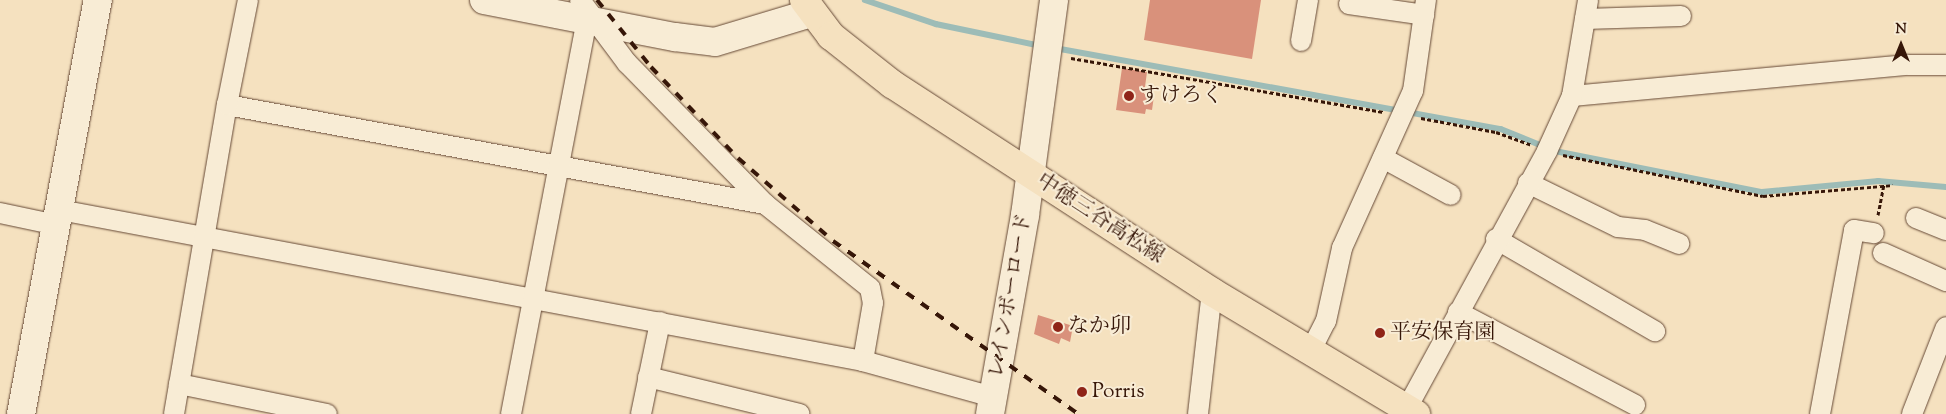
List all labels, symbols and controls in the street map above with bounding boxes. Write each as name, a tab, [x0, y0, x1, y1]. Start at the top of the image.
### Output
north arrow	[1876, 20, 1926, 70]
text: N	[1895, 20, 1907, 40]
place label: すけろく	[1139, 83, 1223, 109]
marker: すけろく	[1123, 90, 1135, 102]
street label: 中徳三谷高松線	[1031, 168, 1169, 270]
street label: レインボーロード	[984, 211, 1038, 381]
place label: なか卯	[1068, 314, 1131, 340]
place label: 平安保育園	[1390, 320, 1495, 346]
marker: なか卯	[1052, 321, 1064, 333]
marker: 平安保育園	[1374, 327, 1386, 339]
place label: Porris	[1092, 379, 1144, 405]
marker: Porris	[1076, 386, 1088, 398]

